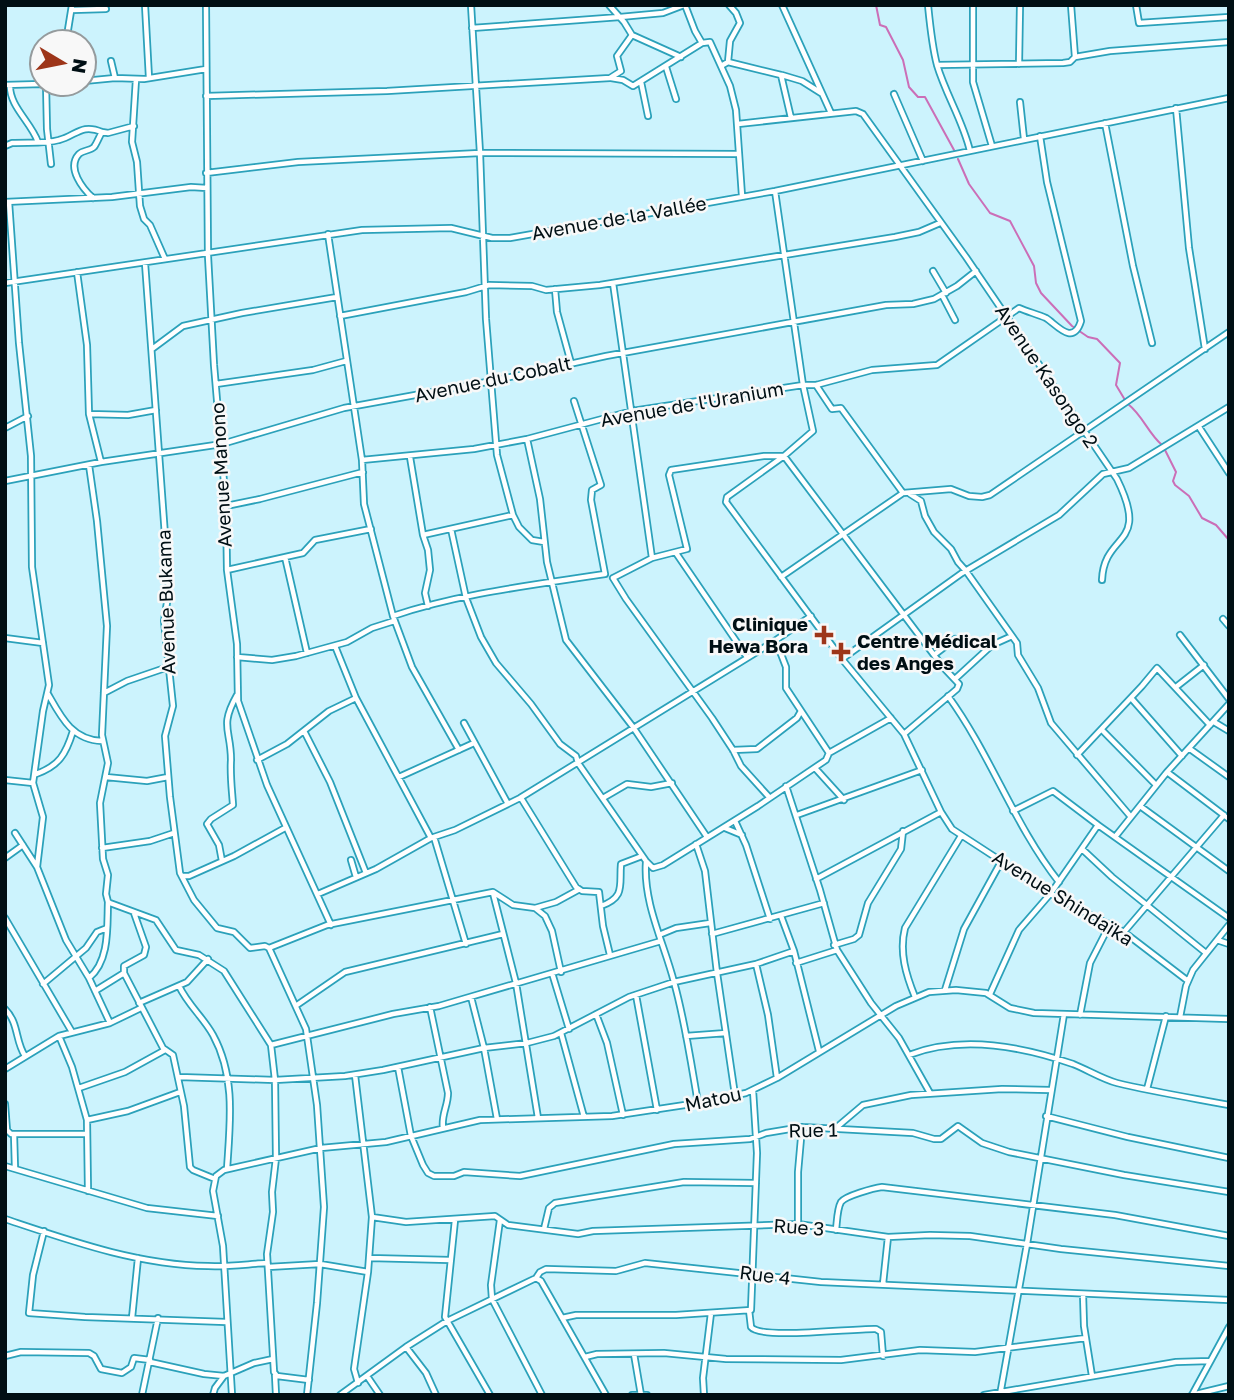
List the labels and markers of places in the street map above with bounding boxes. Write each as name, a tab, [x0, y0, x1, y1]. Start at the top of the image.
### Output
place label: Clinique Hewa Bora	[708, 612, 808, 657]
marker: Clinique Hewa Bora	[814, 625, 834, 645]
place label: Centre Médical des Anges	[857, 629, 997, 674]
marker: Centre Médical des Anges	[831, 642, 851, 662]

